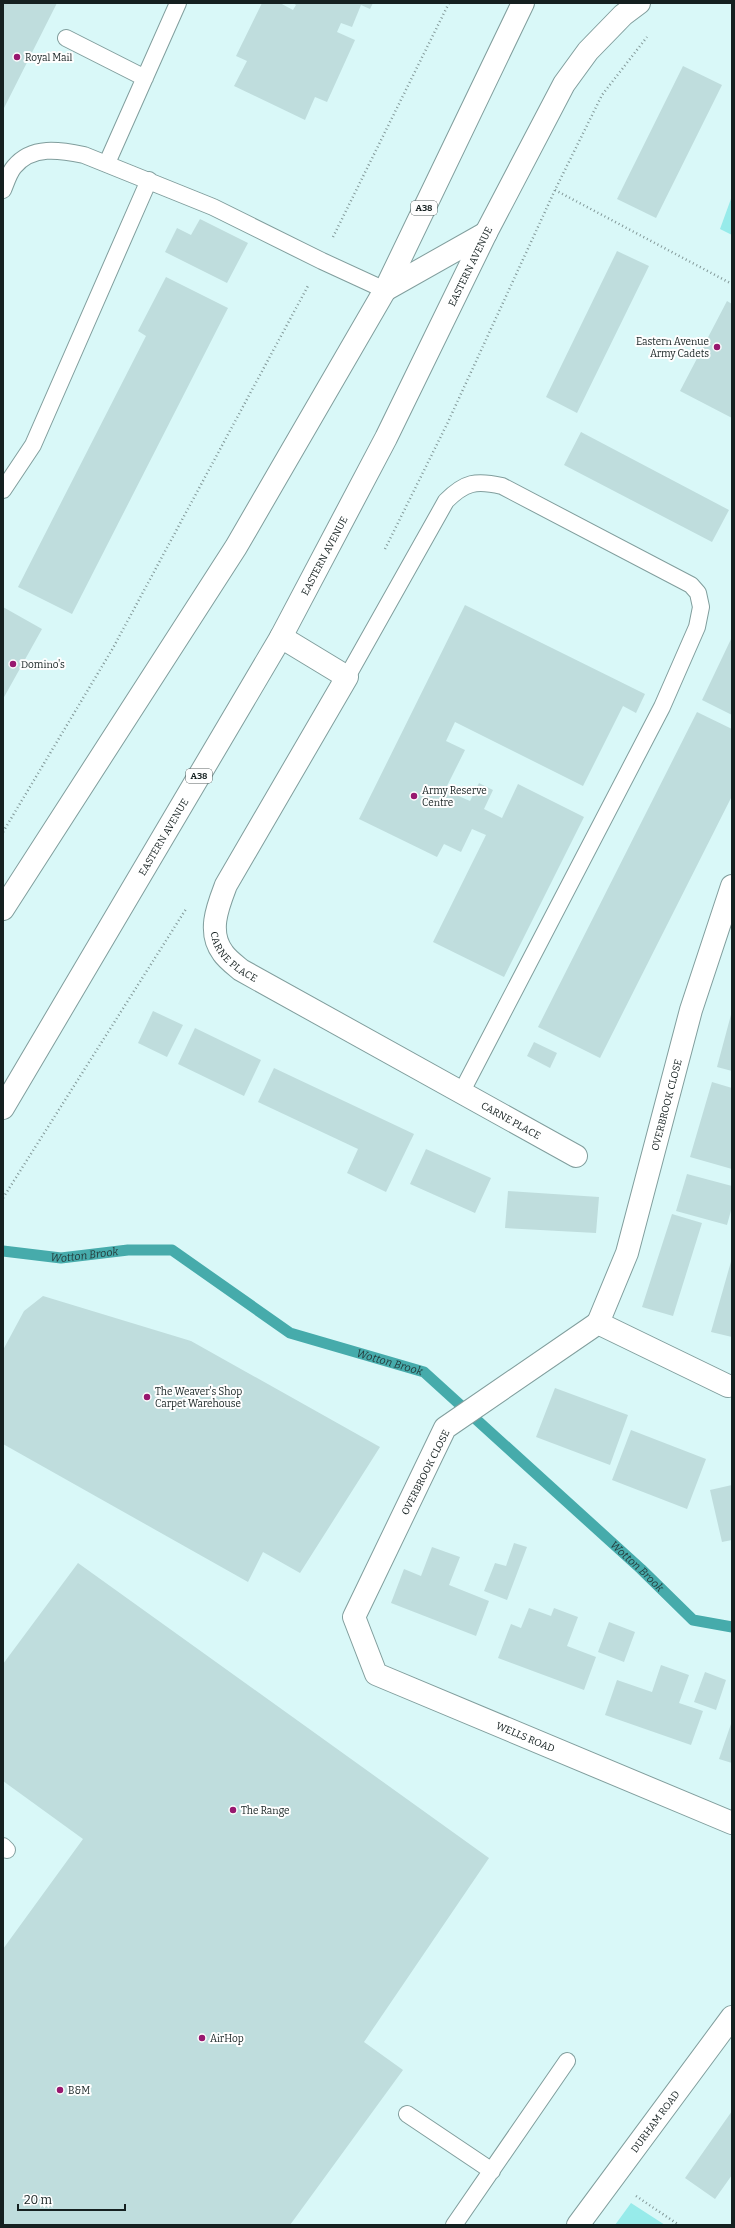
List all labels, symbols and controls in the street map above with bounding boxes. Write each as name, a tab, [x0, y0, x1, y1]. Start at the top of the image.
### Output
marker: Royal Mail	[12, 52, 22, 62]
place label: Royal Mail	[25, 52, 73, 64]
road number: A38	[411, 201, 437, 215]
street label: EASTERN AVENUE	[446, 225, 495, 309]
place label: Eastern Avenue Army Cadets	[636, 336, 709, 360]
marker: Eastern Avenue Army Cadets	[712, 342, 722, 352]
street label: EASTERN AVENUE	[299, 515, 351, 598]
marker: Domino's	[8, 659, 18, 669]
place label: Domino's	[21, 659, 65, 671]
road number: A38	[186, 769, 212, 783]
place label: Army Reserve Centre	[422, 785, 487, 809]
marker: Army Reserve Centre	[409, 791, 419, 801]
street label: EASTERN AVENUE	[137, 796, 191, 878]
street label: CARNE PLACE	[208, 931, 259, 985]
street label: OVERBROOK CLOSE	[649, 1058, 685, 1152]
street label: CARNE PLACE	[479, 1100, 542, 1142]
water label: Wotton Brook	[50, 1245, 120, 1265]
water label: Wotton Brook	[355, 1347, 425, 1379]
place label: The Weaver's Shop Carpet Warehouse	[155, 1386, 242, 1410]
marker: The Weaver's Shop Carpet Warehouse	[142, 1392, 152, 1402]
street label: OVERBROOK CLOSE	[399, 1428, 453, 1517]
water label: Wotton Brook	[607, 1538, 667, 1595]
street label: WELLS ROAD	[494, 1720, 556, 1755]
marker: The Range	[228, 1805, 238, 1815]
place label: The Range	[241, 1805, 290, 1817]
marker: AirHop	[197, 2033, 207, 2043]
place label: AirHop	[210, 2033, 244, 2045]
marker: B&M	[55, 2085, 65, 2095]
place label: B&M	[68, 2085, 90, 2097]
street label: DURHAM ROAD	[629, 2089, 682, 2155]
scale bar	[18, 2186, 125, 2212]
text: 20 m	[24, 2193, 53, 2207]

